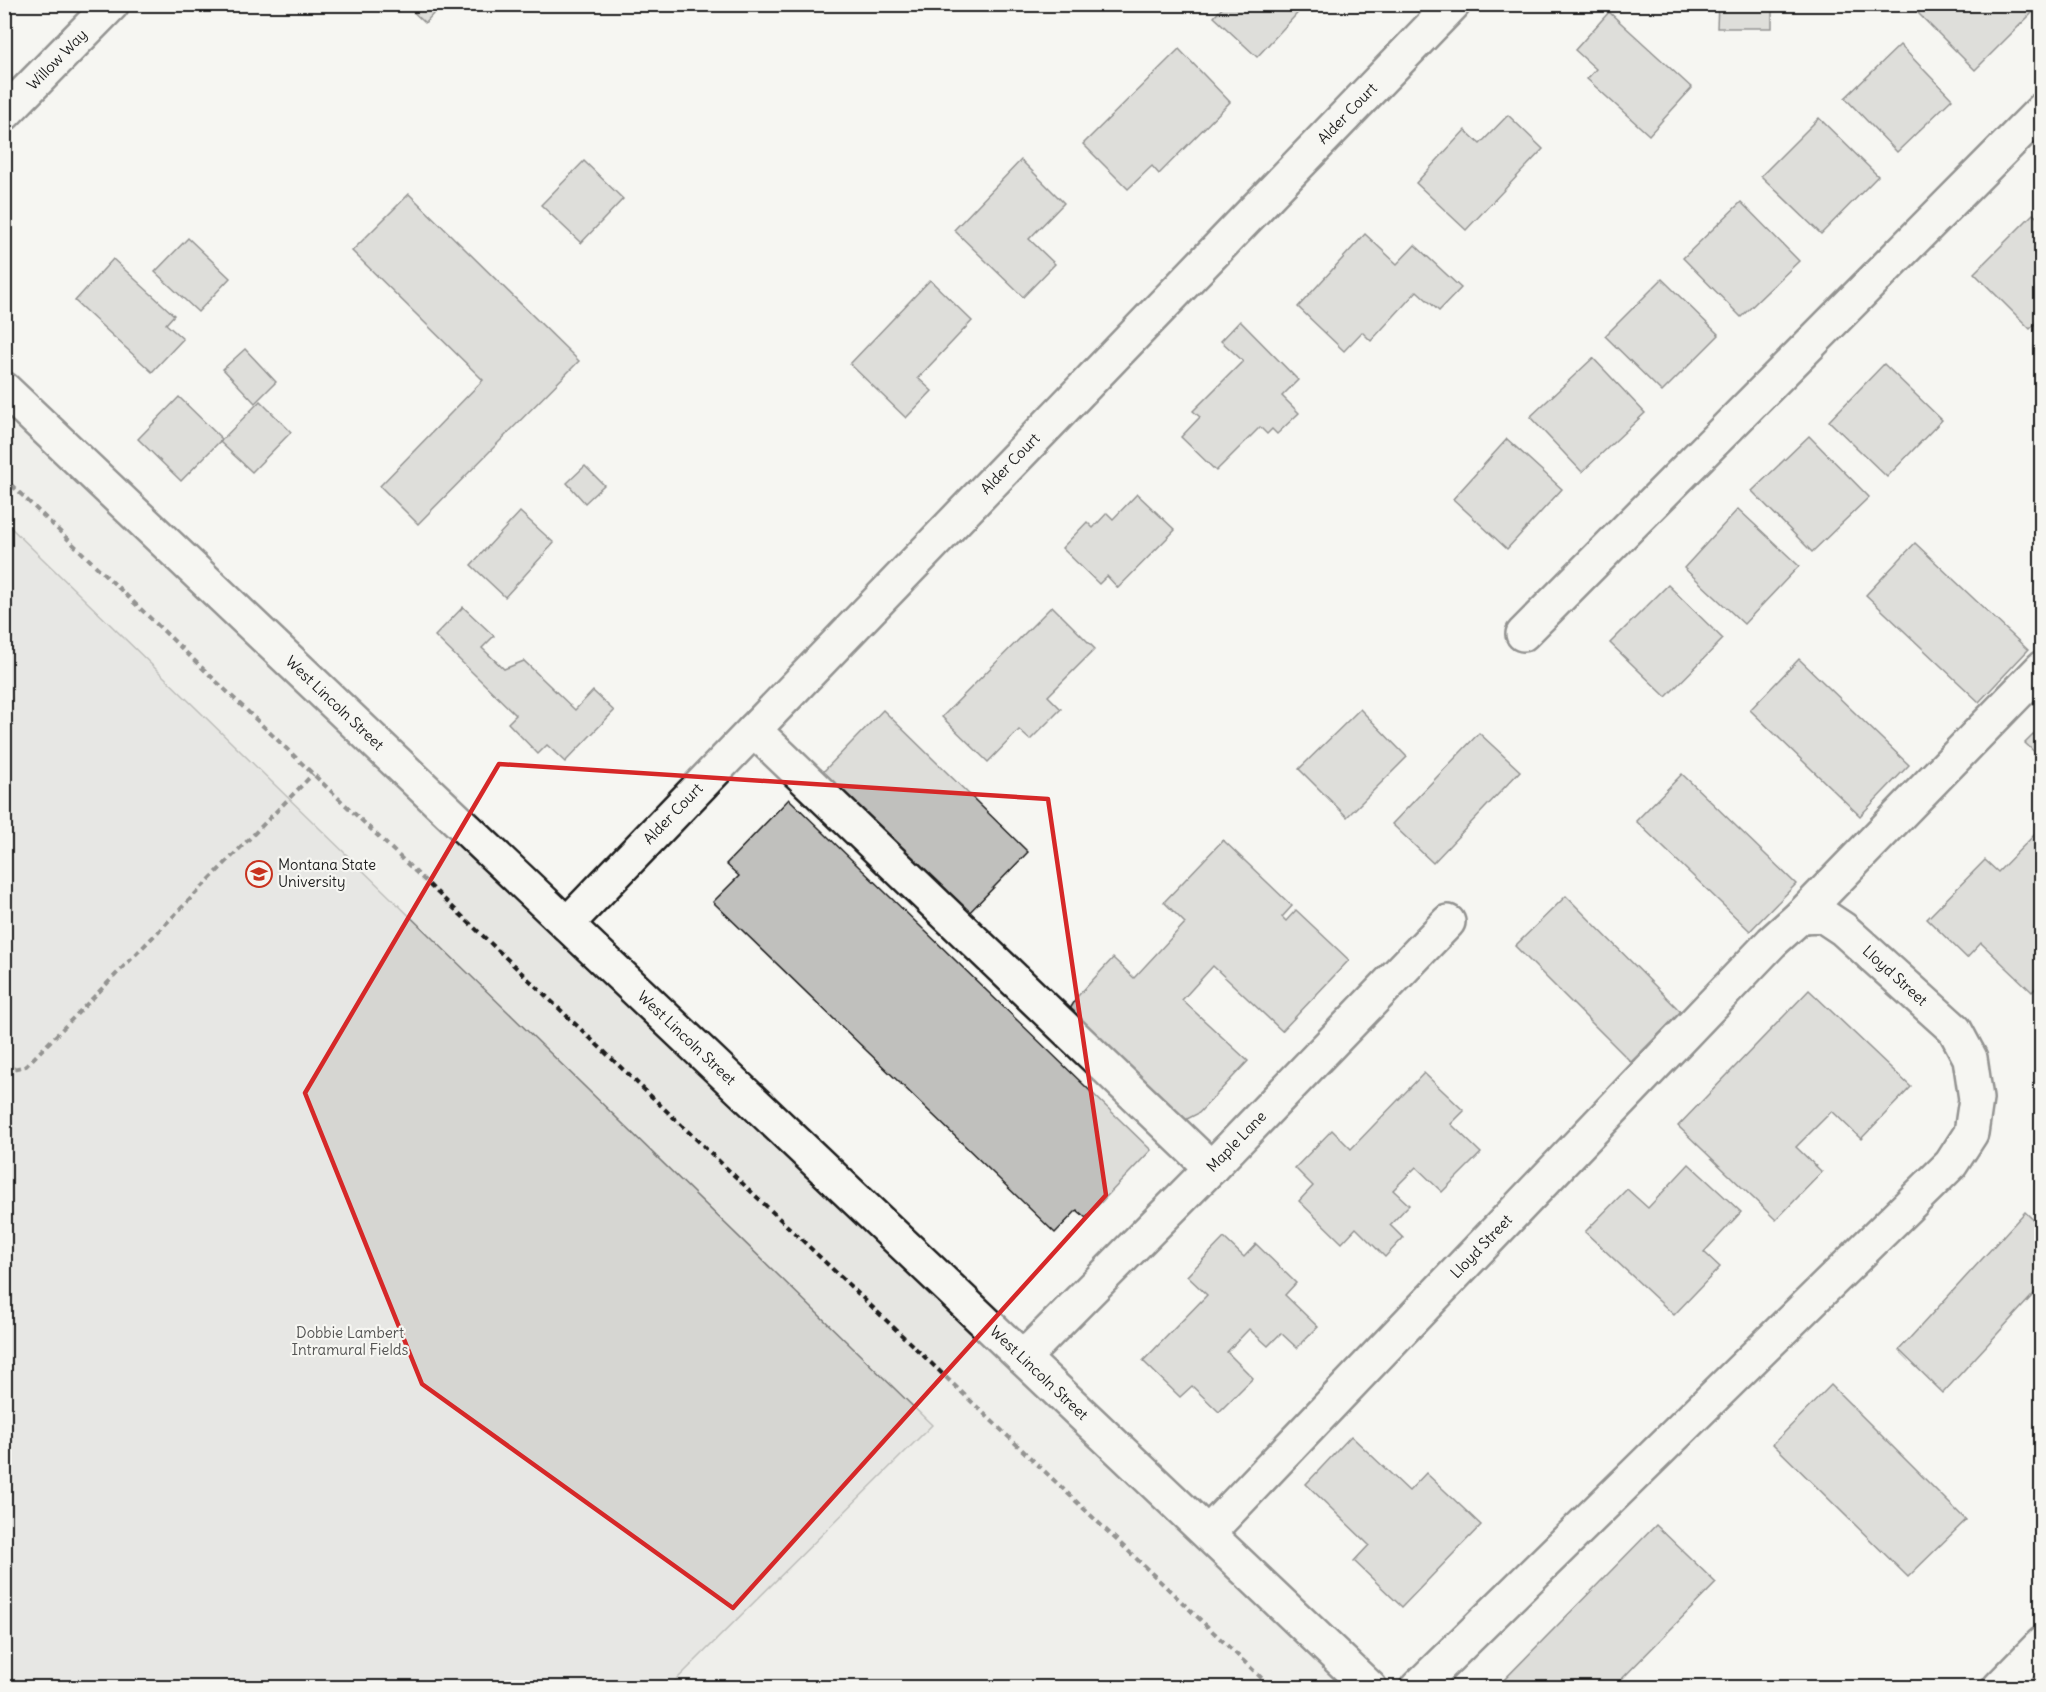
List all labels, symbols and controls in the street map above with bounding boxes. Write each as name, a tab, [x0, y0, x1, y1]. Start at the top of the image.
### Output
street label: Willow Way	[23, 25, 91, 94]
street label: Alder Court	[1313, 79, 1381, 148]
street label: Alder Court	[976, 429, 1044, 498]
street label: West Lincoln Street	[282, 652, 388, 754]
street label: Alder Court	[639, 779, 707, 848]
place label: Montana State University	[278, 855, 376, 891]
school or university icon: Montana State University	[244, 859, 274, 889]
street label: Lloyd Street	[1859, 941, 1932, 1010]
street label: West Lincoln Street	[634, 987, 740, 1089]
street label: Maple Lane	[1202, 1107, 1270, 1176]
street label: Lloyd Street	[1446, 1210, 1516, 1282]
street label: West Lincoln Street	[986, 1322, 1092, 1424]
park label: Dobbie Lambert Intramural Fields	[292, 1323, 409, 1359]

